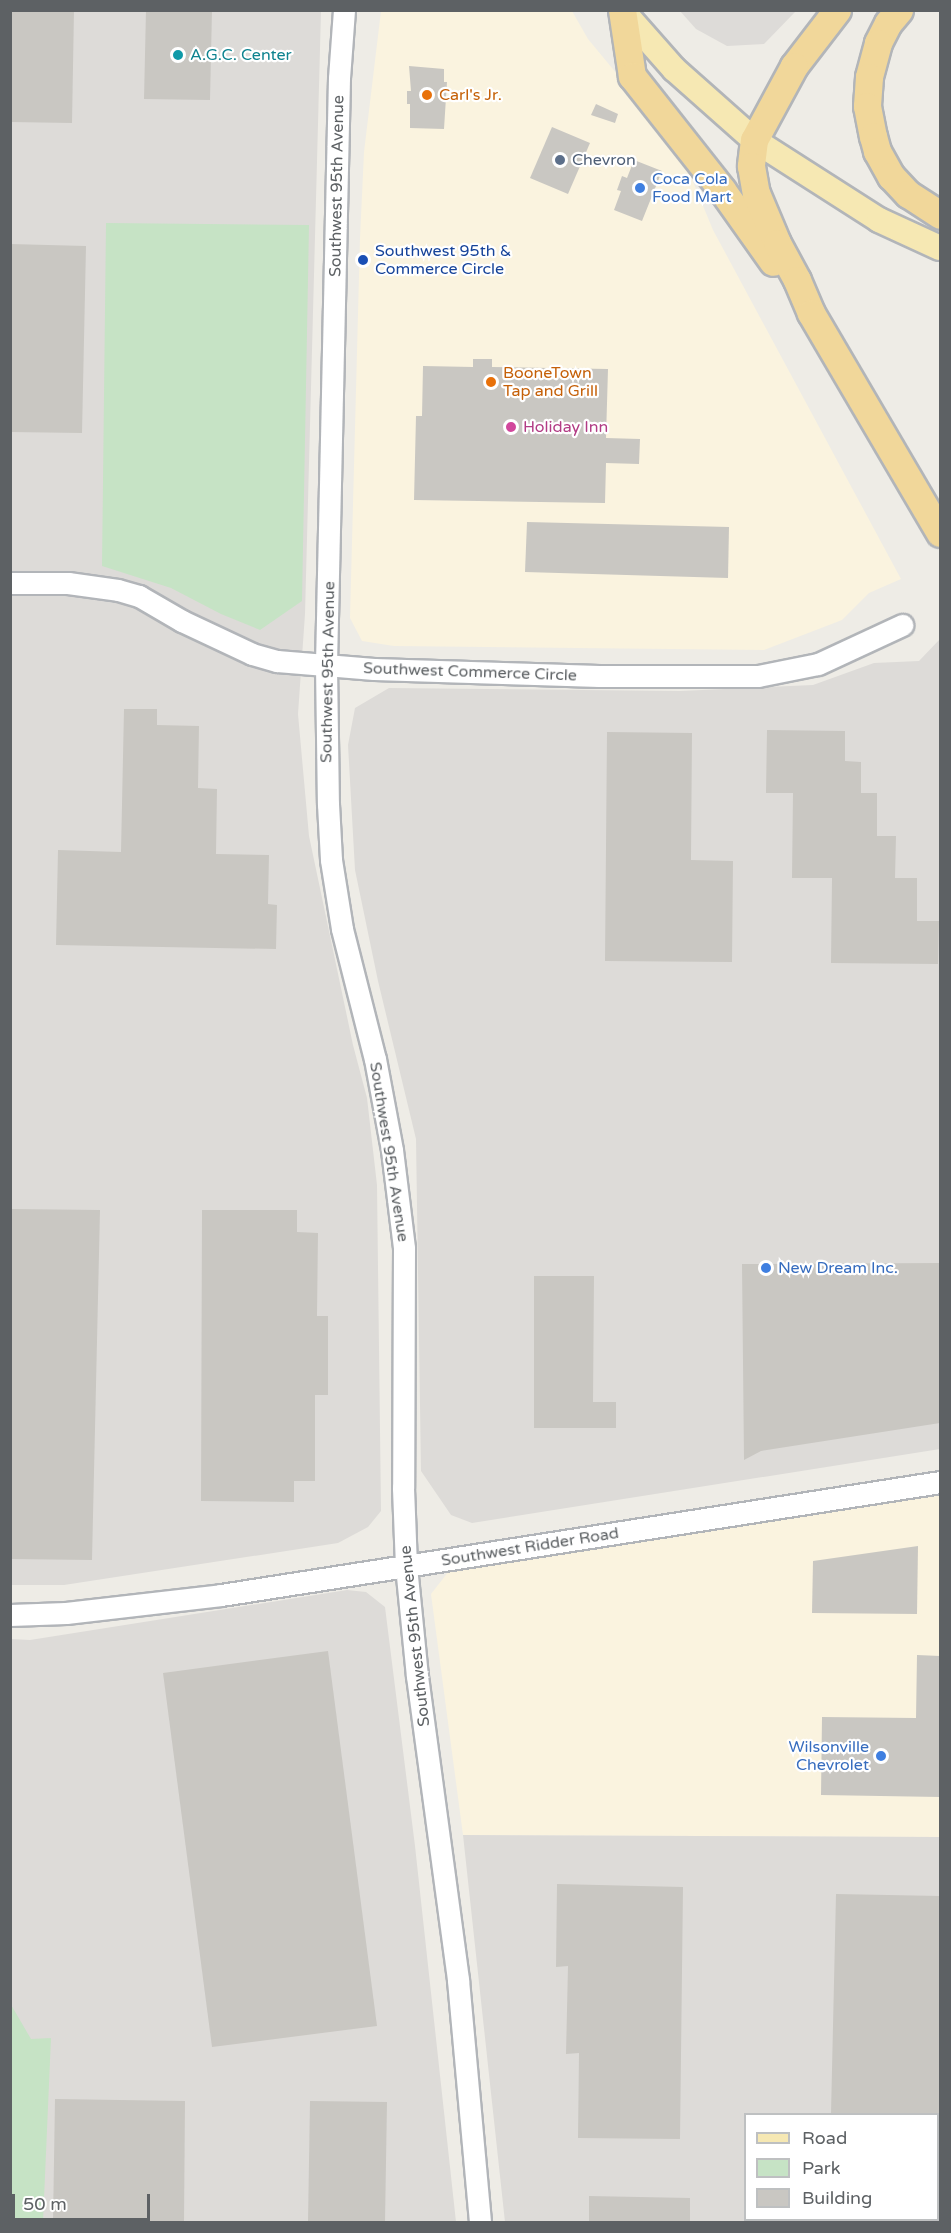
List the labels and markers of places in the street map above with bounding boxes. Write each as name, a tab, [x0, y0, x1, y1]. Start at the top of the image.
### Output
place label: A.G.C. Center	[190, 45, 292, 65]
marker: A.G.C. Center	[171, 48, 185, 62]
place label: Carl's Jr.	[439, 85, 502, 105]
marker: Carl's Jr.	[420, 88, 434, 102]
place label: Chevron	[572, 150, 636, 170]
marker: Chevron	[553, 153, 567, 167]
place label: Coca Cola Food Mart	[652, 169, 731, 207]
marker: Coca Cola Food Mart	[633, 181, 647, 195]
place label: Southwest 95th & Commerce Circle	[375, 241, 511, 279]
marker: Southwest 95th & Commerce Circle	[356, 253, 370, 267]
place label: BooneTown Tap and Grill	[503, 363, 598, 401]
marker: BooneTown Tap and Grill	[484, 375, 498, 389]
place label: Holiday Inn	[523, 417, 608, 437]
marker: Holiday Inn	[504, 420, 518, 434]
place label: New Dream Inc.	[778, 1258, 898, 1278]
marker: New Dream Inc.	[759, 1261, 773, 1275]
place label: Wilsonville Chevrolet	[789, 1737, 869, 1775]
marker: Wilsonville Chevrolet	[874, 1749, 888, 1763]

